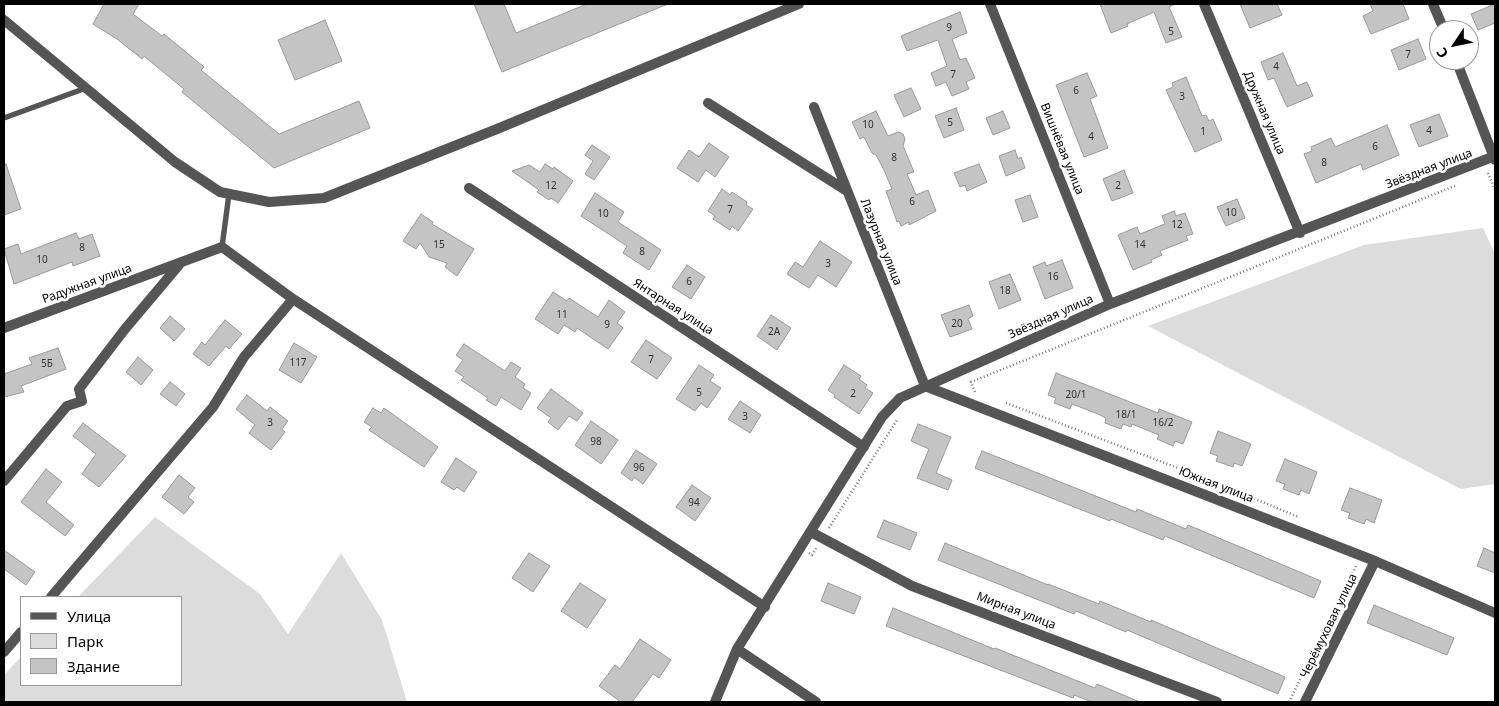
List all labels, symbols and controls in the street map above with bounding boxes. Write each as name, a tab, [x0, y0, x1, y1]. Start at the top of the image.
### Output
north arrow	[1429, 20, 1479, 70]
house number: 9	[946, 22, 952, 34]
house number: 5	[1168, 26, 1174, 38]
text: С	[1432, 44, 1452, 62]
house number: 7	[1405, 49, 1411, 61]
house number: 4	[1273, 61, 1279, 73]
house number: 7	[950, 69, 956, 81]
street label: Дружная улица	[1240, 69, 1288, 157]
house number: 6	[1073, 85, 1079, 97]
house number: 3	[1179, 91, 1185, 103]
street label: Вишнёвая улица	[1037, 101, 1087, 197]
house number: 5	[947, 117, 953, 129]
house number: 10	[862, 119, 874, 131]
house number: 4	[1426, 125, 1432, 137]
house number: 1	[1200, 126, 1206, 138]
house number: 4	[1088, 131, 1094, 143]
house number: 6	[1372, 141, 1378, 153]
street label: Звёздная улица	[1384, 146, 1474, 192]
house number: 8	[891, 152, 897, 164]
house number: 8	[1321, 157, 1327, 169]
house number: 12	[545, 180, 557, 192]
house number: 2	[1115, 180, 1121, 192]
house number: 6	[909, 196, 915, 208]
street label: Лазурная улица	[857, 197, 905, 287]
house number: 7	[727, 204, 733, 216]
house number: 10	[1225, 207, 1237, 219]
house number: 10	[597, 208, 609, 220]
house number: 12	[1171, 219, 1183, 231]
house number: 15	[433, 239, 445, 251]
house number: 14	[1134, 239, 1146, 251]
house number: 8	[79, 242, 85, 254]
house number: 8	[639, 246, 645, 258]
house number: 10	[36, 254, 48, 266]
house number: 3	[825, 258, 831, 270]
street label: Радужная улица	[40, 261, 134, 307]
house number: 16	[1047, 271, 1059, 283]
street label: Янтарная улица	[630, 276, 716, 338]
house number: 6	[686, 276, 692, 288]
house number: 18	[999, 285, 1011, 297]
street label: Звёздная улица	[1006, 292, 1096, 342]
house number: 11	[556, 309, 568, 321]
house number: 20	[951, 318, 963, 330]
house number: 9	[604, 319, 610, 331]
house number: 2А	[768, 326, 780, 338]
house number: 7	[648, 354, 654, 366]
house number: 117	[289, 357, 307, 369]
house number: 5Б	[41, 358, 53, 370]
house number: 5	[696, 387, 702, 399]
house number: 2	[850, 388, 856, 400]
house number: 20/1	[1066, 389, 1086, 401]
house number: 18/1	[1116, 409, 1136, 421]
house number: 3	[742, 411, 748, 423]
house number: 3	[267, 417, 273, 429]
house number: 16/2	[1153, 417, 1173, 429]
house number: 98	[590, 436, 602, 448]
house number: 96	[633, 462, 645, 474]
street label: Южная улица	[1177, 464, 1255, 506]
house number: 94	[688, 497, 700, 509]
street label: Черёмуховая улица	[1297, 571, 1361, 681]
street label: Мирная улица	[974, 589, 1058, 633]
legend	[20, 596, 182, 686]
text: Улица	[67, 606, 111, 626]
text: Парк	[67, 631, 103, 651]
text: Здание	[67, 656, 120, 676]

